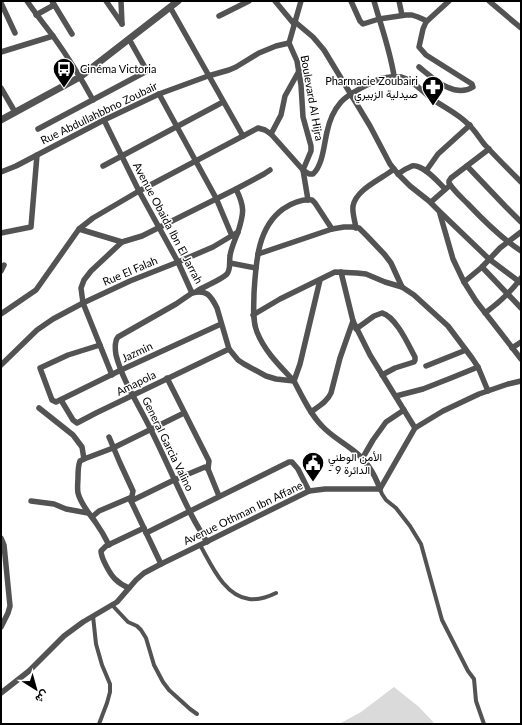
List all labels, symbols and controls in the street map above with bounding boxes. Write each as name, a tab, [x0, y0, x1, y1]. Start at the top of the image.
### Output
street label: Boulevard Al Hijra	[299, 54, 326, 142]
bus stop icon: Cinéma Victoria	[51, 56, 77, 89]
place label: Cinéma Victoria	[80, 62, 156, 75]
place label: Pharmacie Zoubairi صيدلية الزبيري	[325, 74, 418, 104]
pharmacy icon: Pharmacie Zoubairi صيدلية الزبيري	[420, 74, 446, 107]
street label: Rue Abdullahbbno Zoubair	[38, 79, 159, 147]
street label: Avenue Obaida Ibn El Jarrah	[131, 160, 206, 286]
street label: Rue El Falah	[100, 253, 159, 288]
street label: Jazmin	[119, 339, 154, 364]
street label: Amapola	[114, 367, 158, 398]
street label: General Garcia Valino	[140, 395, 197, 493]
public building icon: الأمن الوطني - الدائرة 9	[300, 450, 326, 483]
place label: الأمن الوطني - الدائرة 9	[328, 450, 382, 477]
street label: Avenue Othman Ibn Affane	[181, 478, 305, 547]
north arrow	[16, 669, 56, 709]
text: ش	[33, 687, 52, 707]

